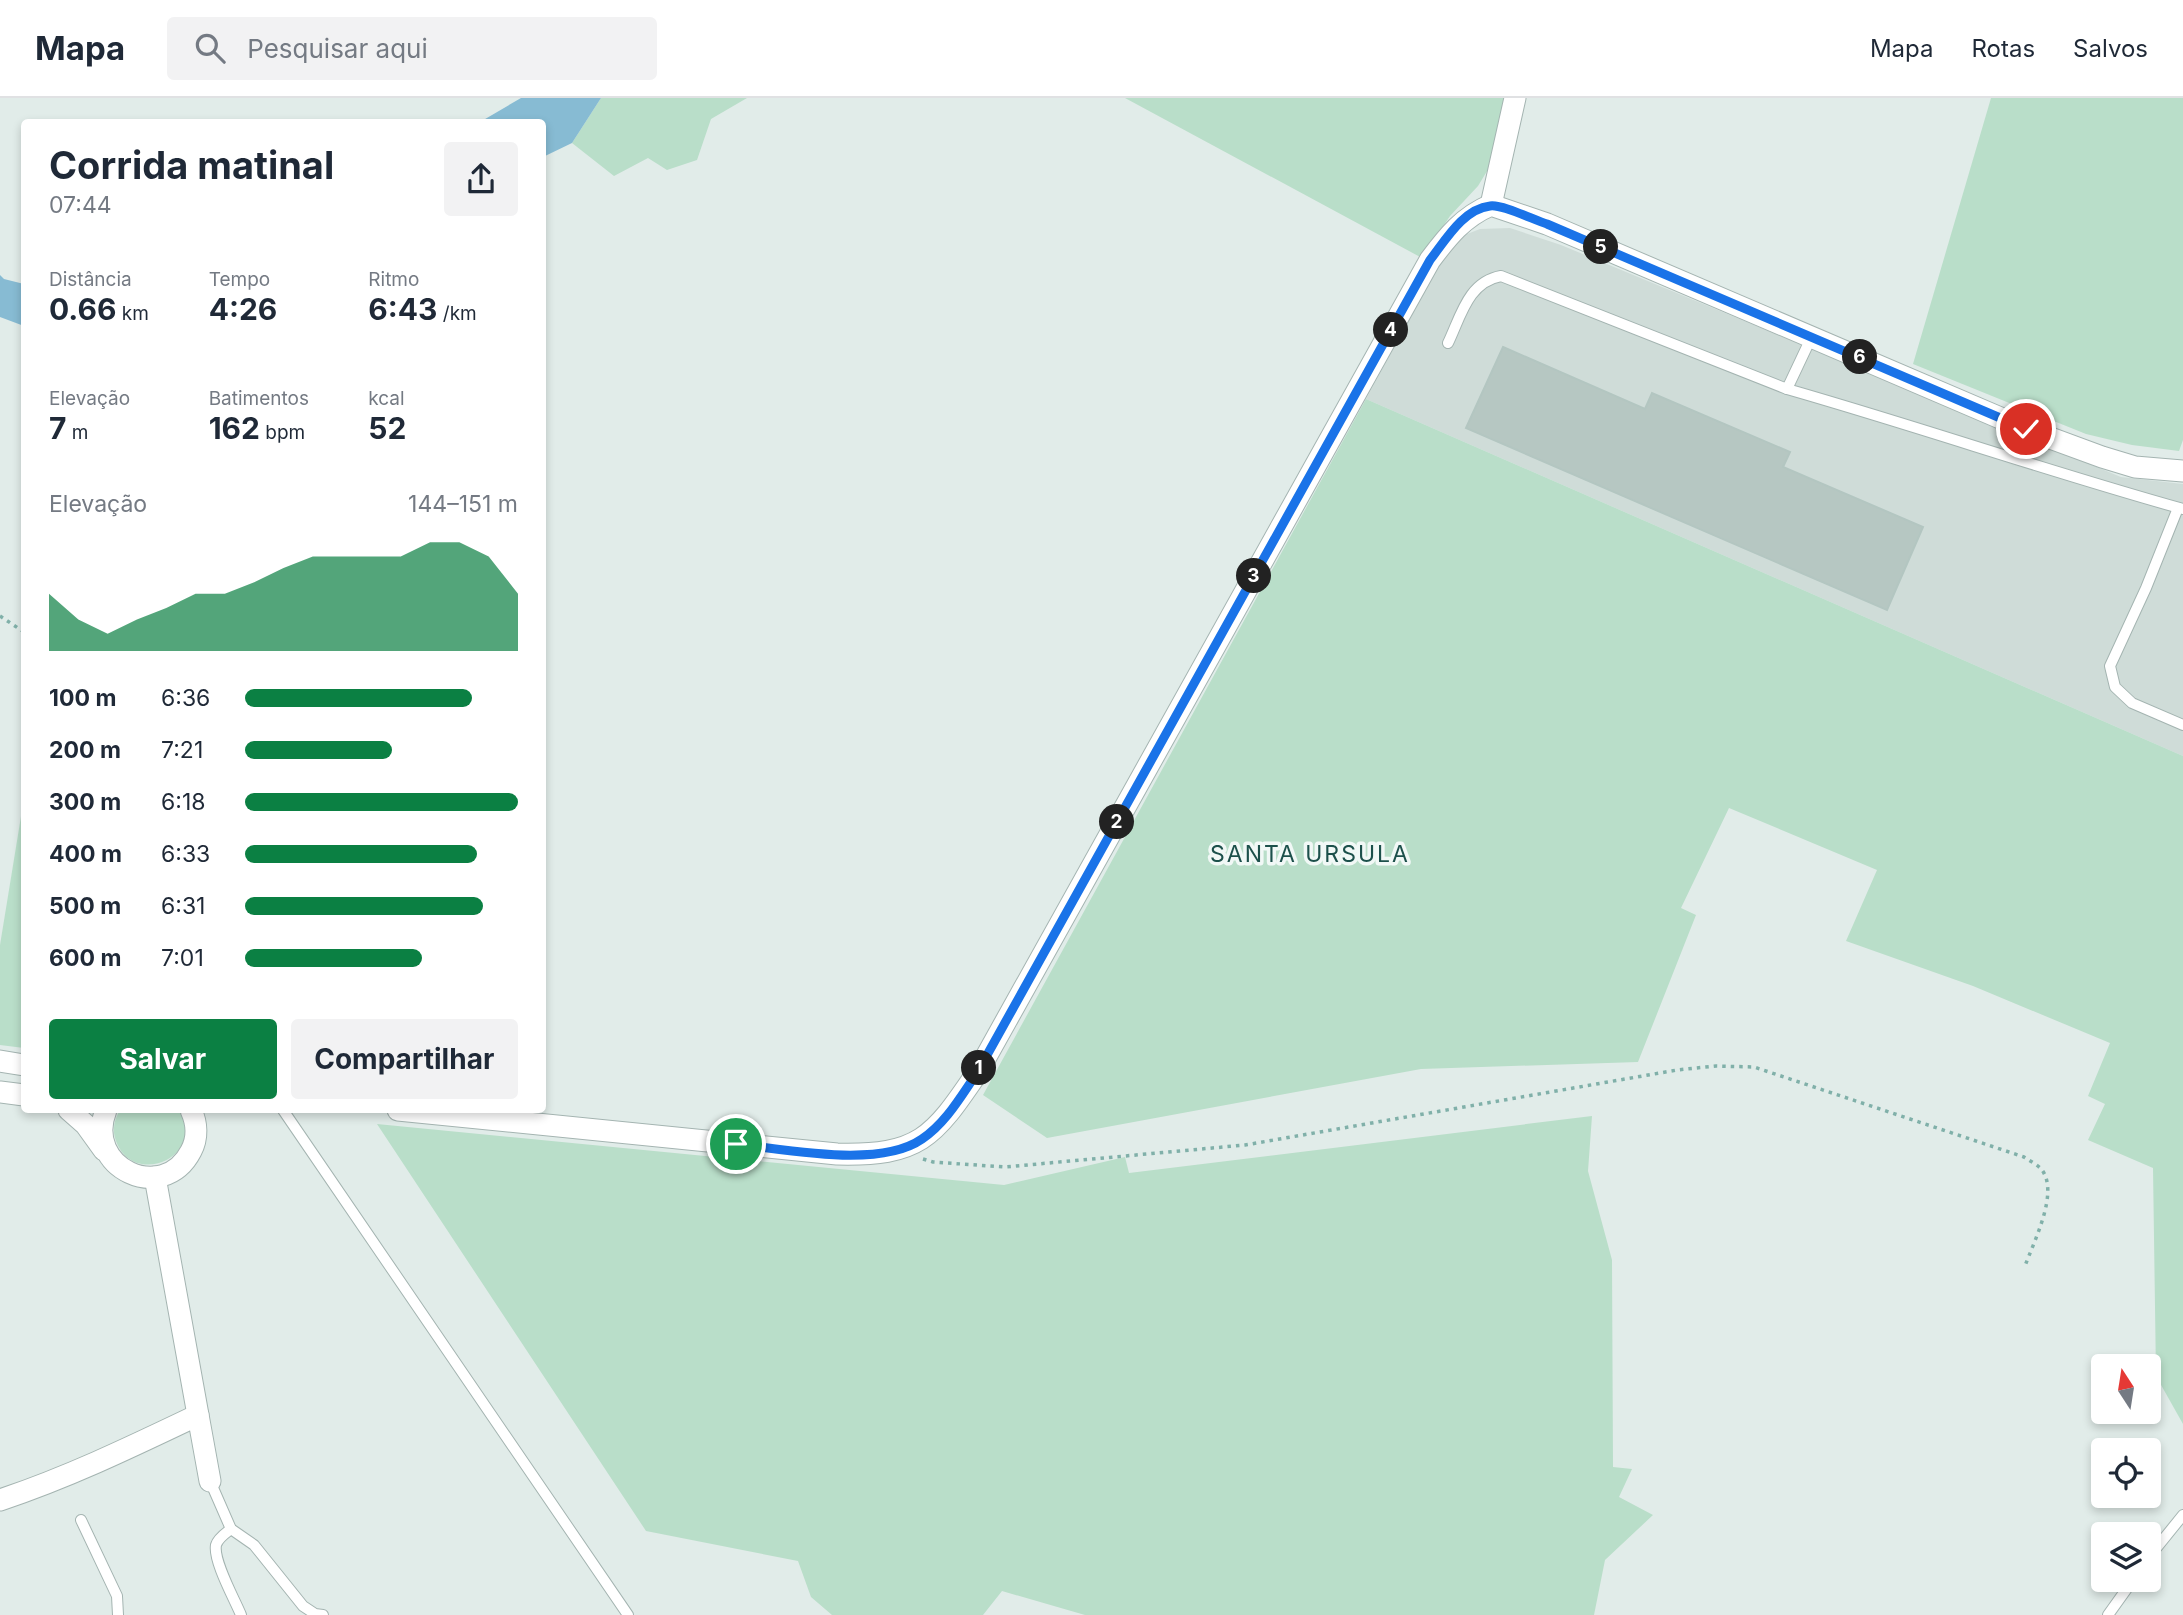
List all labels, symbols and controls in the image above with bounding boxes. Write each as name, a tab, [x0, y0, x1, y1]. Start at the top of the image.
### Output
search box	[167, 17, 657, 80]
text: Mapa	[35, 28, 125, 68]
icon: search	[191, 29, 229, 67]
text: Pesquisar aqui	[247, 33, 428, 64]
text: Mapa	[1870, 34, 1934, 63]
text: Rotas	[1972, 34, 2035, 63]
text: Salvos	[2073, 34, 2148, 63]
text: Corrida matinal	[49, 142, 334, 188]
button: share	[444, 142, 518, 216]
text: 07:44	[49, 191, 112, 219]
pin: 5	[1584, 230, 1618, 264]
text: 5	[1594, 235, 1607, 258]
text: Distância	[49, 268, 132, 291]
text: Tempo	[209, 268, 270, 291]
text: Ritmo	[368, 268, 419, 291]
text: 0.66	[49, 291, 116, 327]
text: 4:26	[209, 291, 277, 327]
text: 6:43	[368, 291, 437, 327]
text: km	[116, 302, 149, 325]
text: /km	[437, 302, 477, 325]
pin: 4	[1374, 313, 1408, 348]
text: 4	[1384, 318, 1397, 341]
pin: 6	[1842, 340, 1878, 374]
text: 6	[1853, 345, 1866, 368]
text: Elevação	[49, 387, 130, 410]
text: Batimentos	[209, 387, 309, 410]
text: kcal	[368, 387, 405, 410]
pin	[1996, 399, 2056, 459]
text: 7	[49, 410, 66, 446]
text: 162	[209, 410, 260, 446]
text: 52	[368, 410, 406, 446]
icon: check	[2007, 410, 2045, 448]
text: m	[66, 421, 88, 444]
text: bpm	[260, 421, 305, 444]
text: Elevação	[49, 490, 147, 518]
text: 144–151 m	[408, 490, 518, 518]
pin: 3	[1236, 559, 1272, 594]
text: 3	[1247, 564, 1260, 587]
text: 100 m	[49, 684, 116, 712]
text: 6:36	[161, 684, 210, 712]
text: 200 m	[49, 736, 121, 764]
text: 7:21	[161, 736, 203, 764]
text: 300 m	[49, 788, 121, 816]
text: 6:18	[161, 788, 205, 816]
pin: 2	[1100, 804, 1134, 840]
text: 2	[1111, 810, 1122, 833]
text: 400 m	[49, 840, 122, 868]
text: 6:33	[161, 840, 210, 868]
district label: SANTA URSULA	[1210, 840, 1410, 868]
text: 500 m	[49, 892, 121, 920]
text: 6:31	[161, 892, 205, 920]
text: 600 m	[49, 944, 121, 972]
text: 7:01	[161, 944, 204, 972]
button: Salvar	[49, 1019, 277, 1099]
button: Compartilhar	[291, 1019, 518, 1099]
pin: 1	[962, 1051, 996, 1086]
text: 1	[974, 1056, 983, 1079]
pin	[706, 1114, 766, 1174]
icon: arrive	[717, 1125, 755, 1163]
north arrow	[2091, 1354, 2161, 1424]
map controls	[2091, 1354, 2161, 1592]
button: locate	[2091, 1438, 2161, 1508]
button: layers	[2091, 1522, 2161, 1592]

